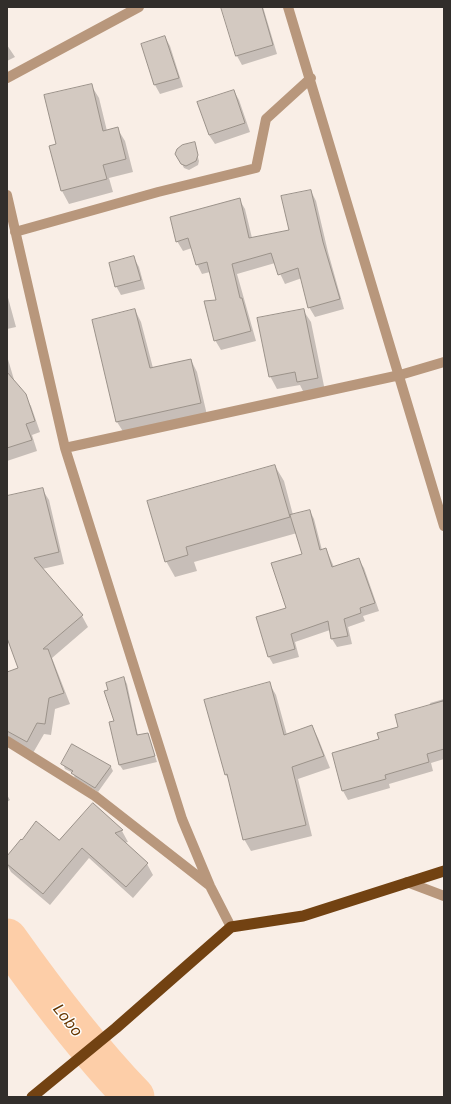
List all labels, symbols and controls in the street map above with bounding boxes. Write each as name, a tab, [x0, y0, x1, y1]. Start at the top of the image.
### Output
water label: Lobo	[49, 1001, 85, 1041]

